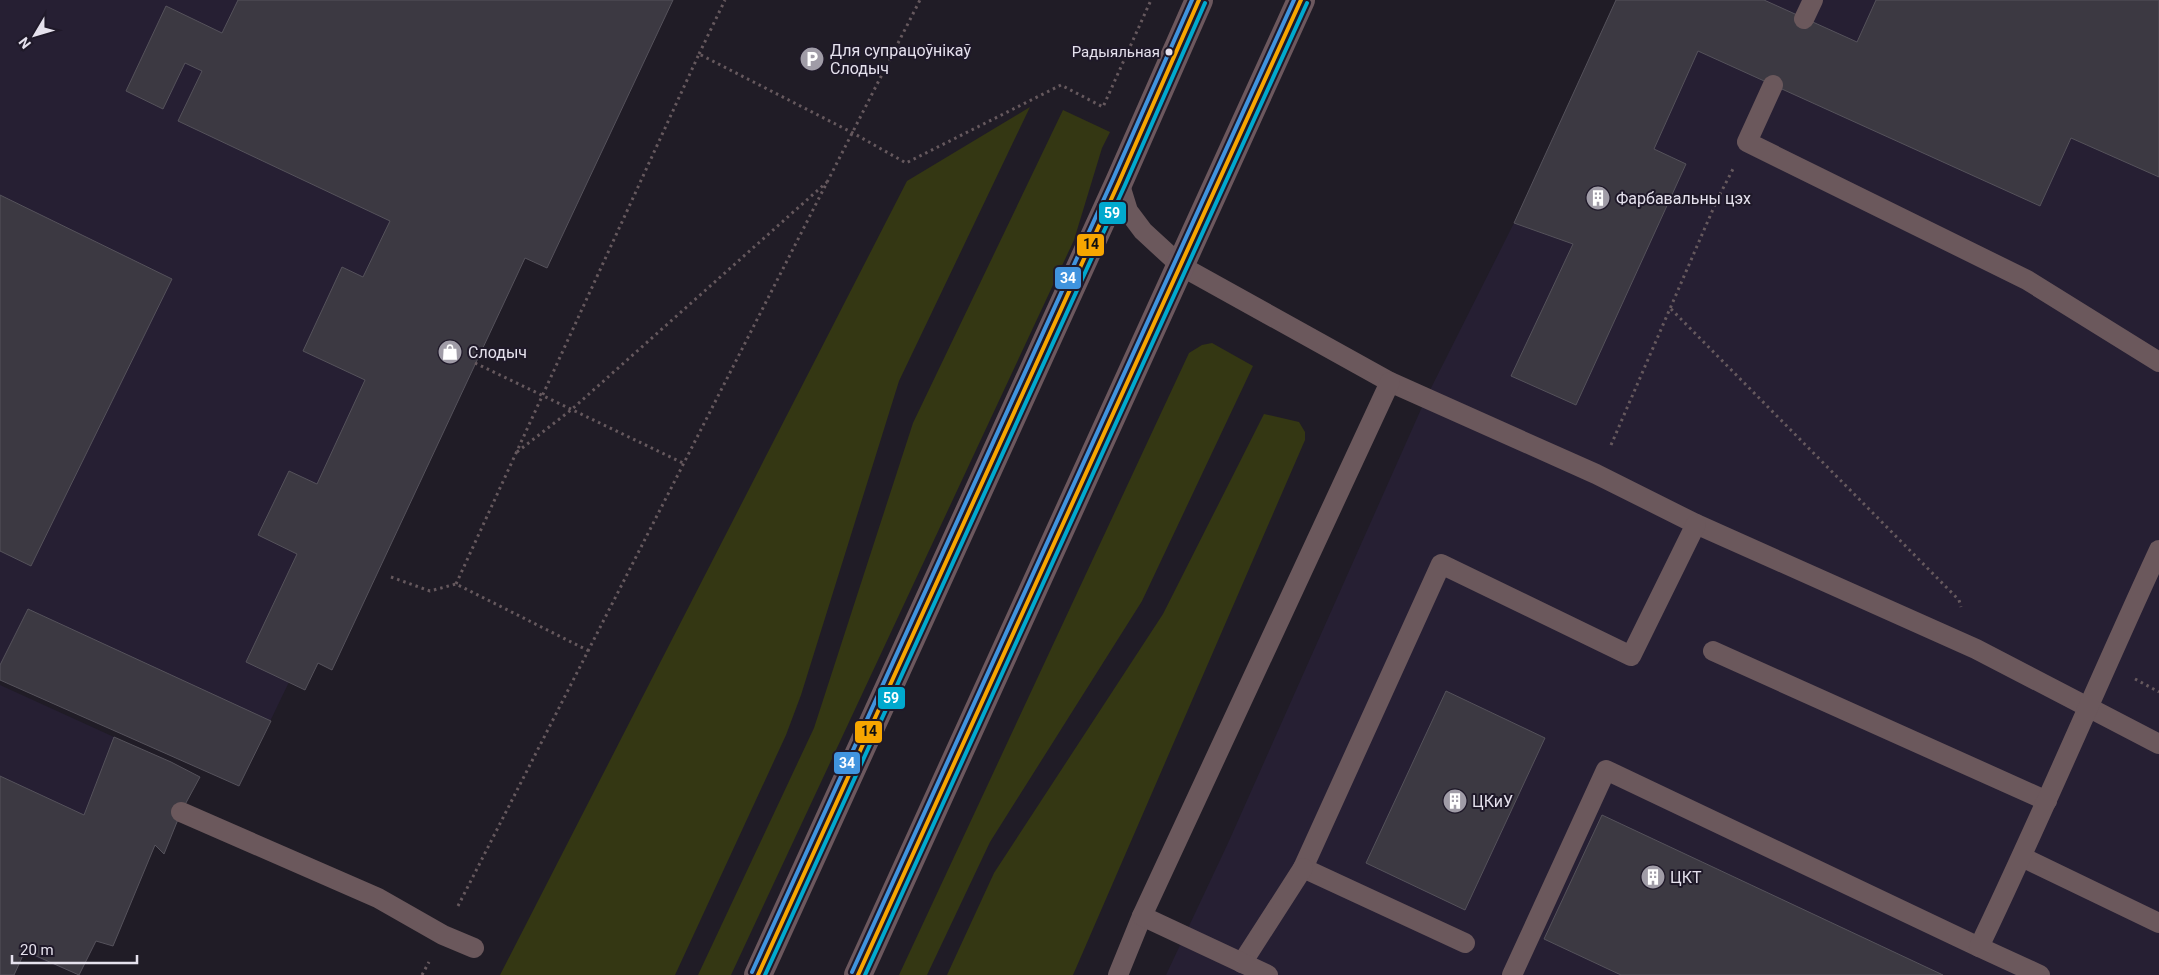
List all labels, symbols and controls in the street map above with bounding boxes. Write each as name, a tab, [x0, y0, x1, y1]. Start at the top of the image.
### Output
north arrow	[10, 10, 60, 60]
text: N	[15, 34, 34, 52]
place label: Для супрацоўнікаў Слодыч	[830, 41, 971, 78]
place label: Радыяльная	[1072, 43, 1160, 61]
parking icon: Для супрацоўнікаў Слодыч	[799, 46, 825, 72]
marker: Радыяльная	[1164, 47, 1174, 57]
building icon: Фарбавальны цэх	[1585, 185, 1611, 211]
place label: Фарбавальны цэх	[1616, 189, 1751, 208]
line badge: 59	[1098, 201, 1127, 225]
text: 59	[1104, 205, 1120, 221]
line badge: 14	[1076, 233, 1105, 257]
text: 14	[1083, 236, 1099, 252]
line badge: 34	[1054, 266, 1082, 290]
text: 34	[1060, 270, 1076, 286]
shop icon: Слодыч	[437, 339, 463, 365]
place label: Слодыч	[468, 343, 527, 362]
line badge: 59	[877, 686, 906, 710]
text: 59	[883, 690, 899, 706]
line badge: 14	[854, 720, 883, 744]
text: 14	[861, 723, 877, 739]
line badge: 34	[833, 751, 861, 775]
text: 34	[839, 755, 855, 771]
building icon: ЦКиУ	[1442, 788, 1468, 814]
place label: ЦКиУ	[1472, 792, 1513, 811]
building icon: ЦКТ	[1640, 864, 1666, 890]
place label: ЦКТ	[1670, 868, 1702, 887]
scale bar	[12, 932, 138, 964]
text: 20 m	[20, 941, 54, 959]

